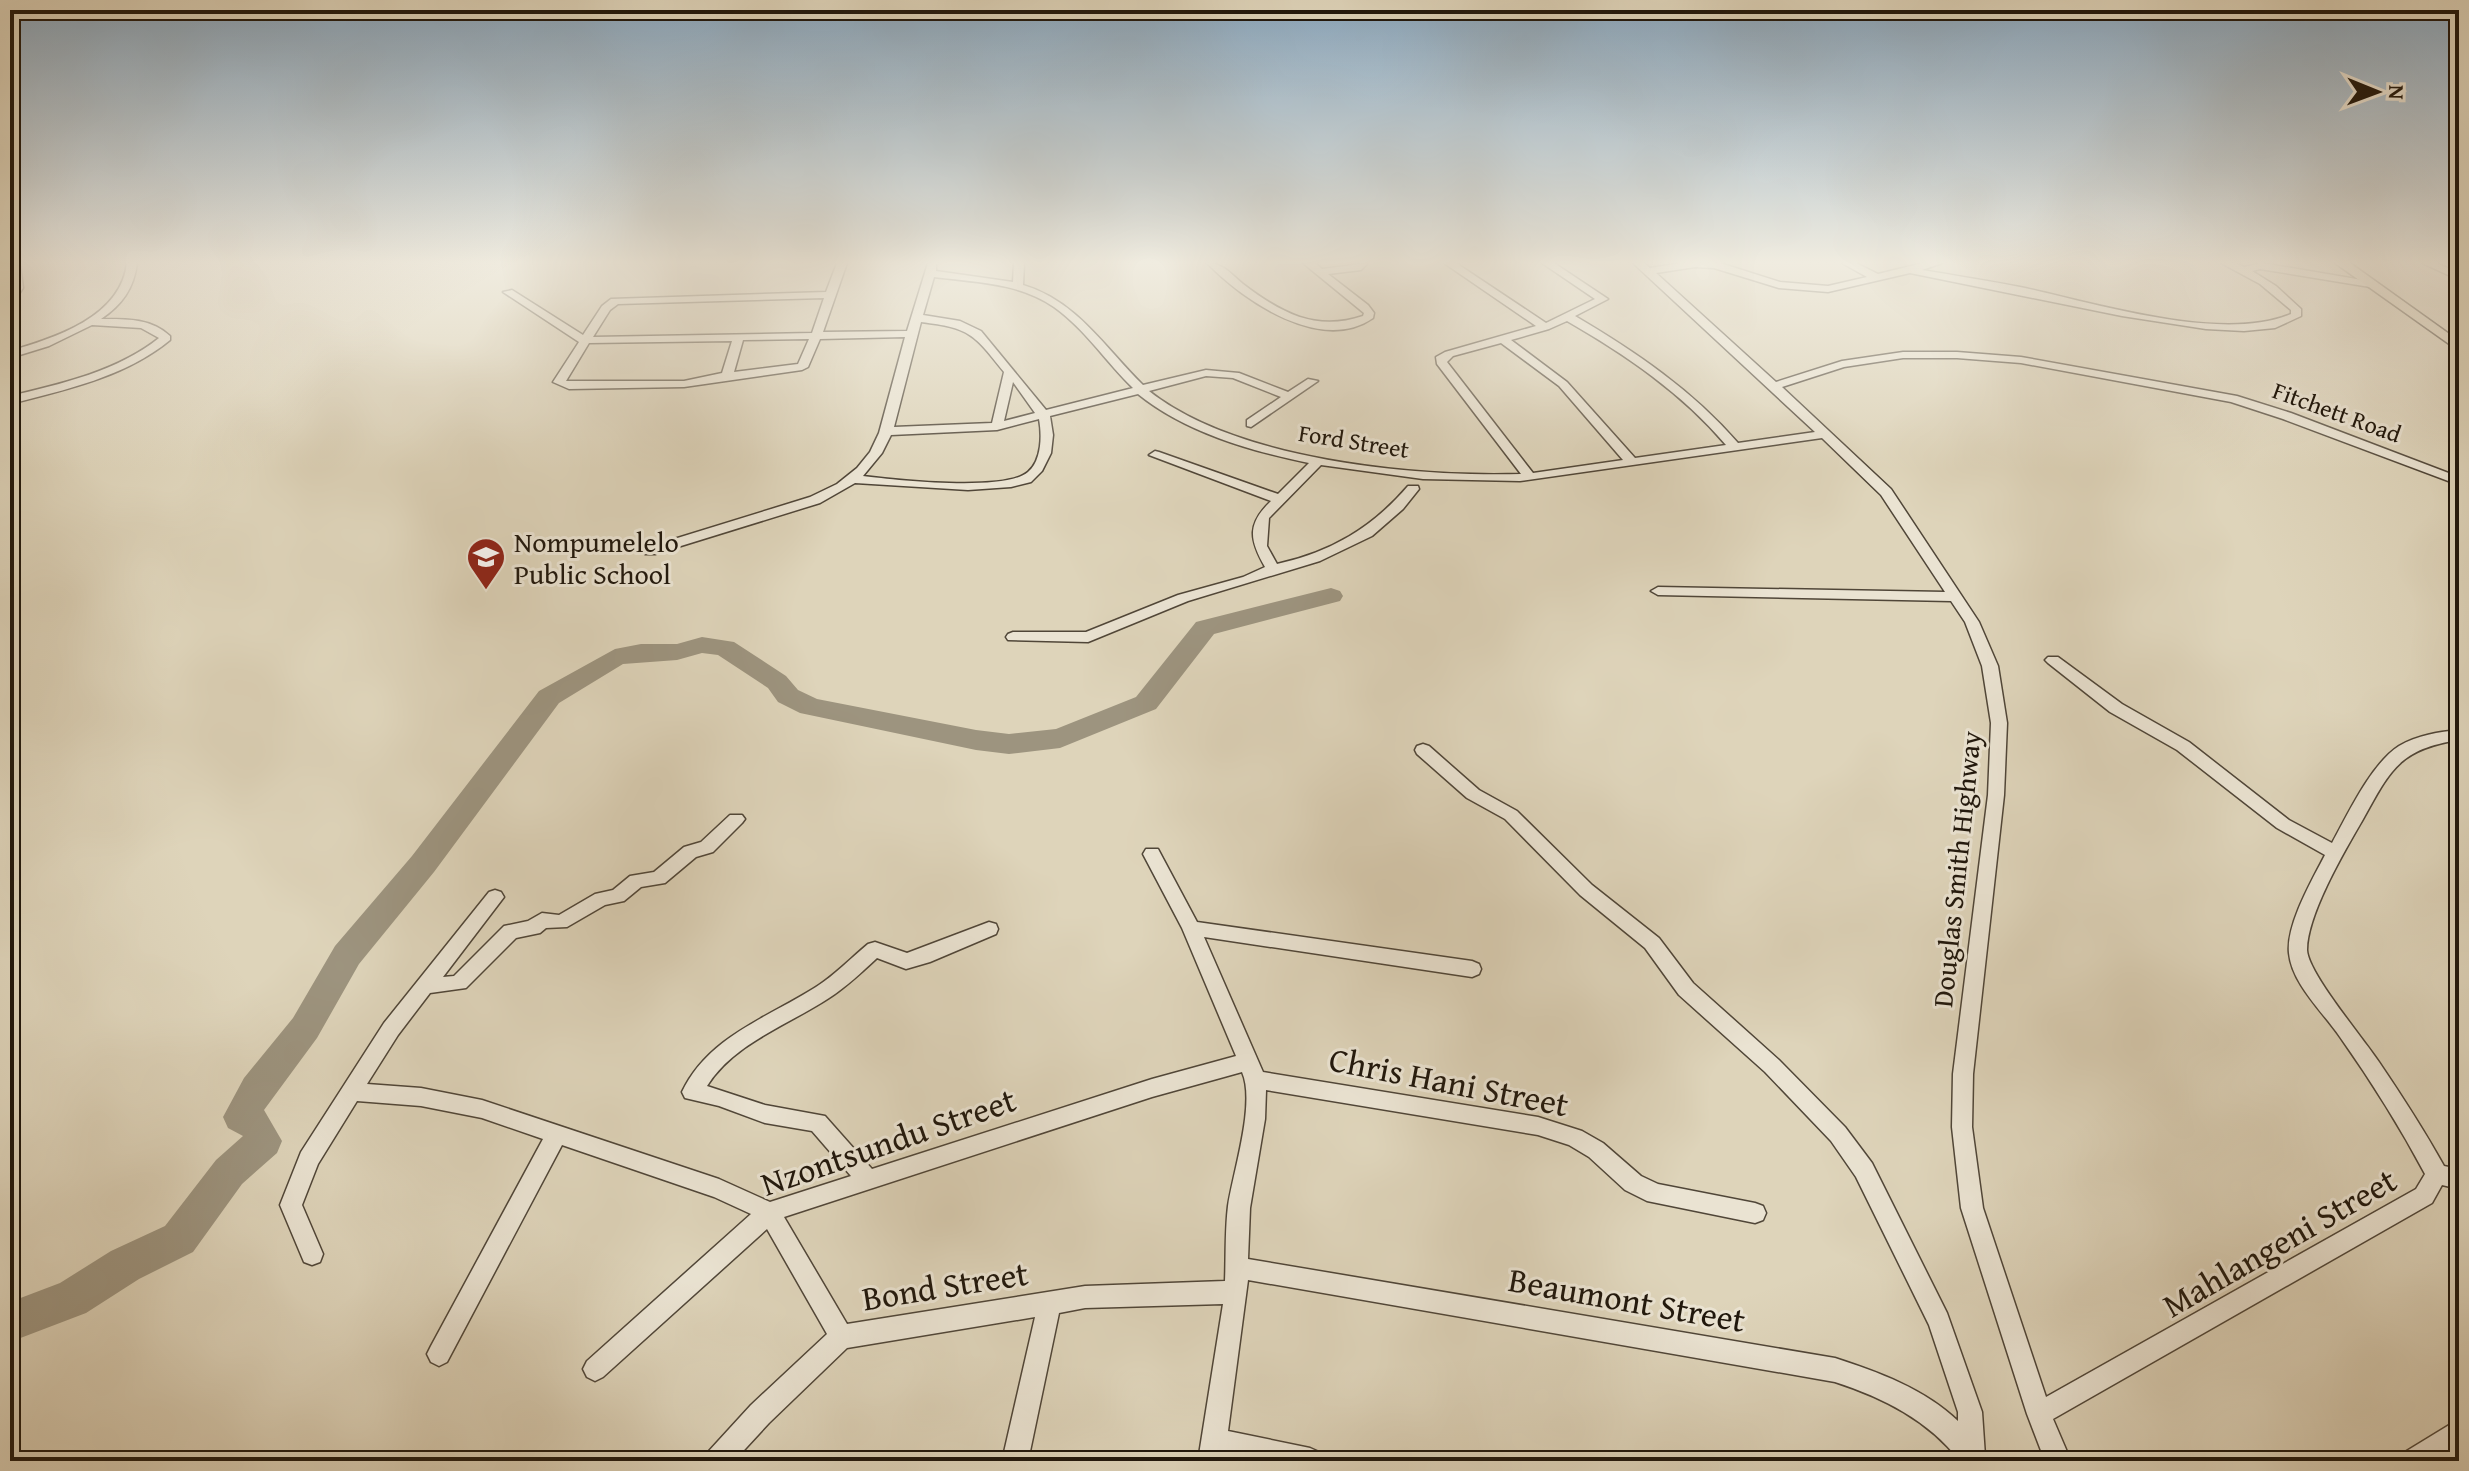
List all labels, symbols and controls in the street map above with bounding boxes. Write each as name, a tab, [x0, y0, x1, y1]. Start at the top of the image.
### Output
north arrow	[2337, 52, 2417, 132]
text: N	[2381, 85, 2413, 100]
street label: Fitchett Road	[2268, 373, 2406, 451]
street label: Ford Street	[1296, 415, 1412, 467]
place label: Nompumelelo Public School	[514, 521, 679, 594]
school or university icon: Nompumelelo Public School	[465, 536, 507, 591]
street label: Douglas Smith Highway	[1921, 729, 1991, 1009]
street label: Chris Hani Street	[1325, 1034, 1573, 1128]
street label: Nzontsundu Street	[754, 1074, 1022, 1208]
street label: Mahlangeni Street	[2153, 1155, 2405, 1329]
street label: Bond Street	[859, 1248, 1031, 1322]
street label: Beaumont Street	[1505, 1254, 1749, 1344]

